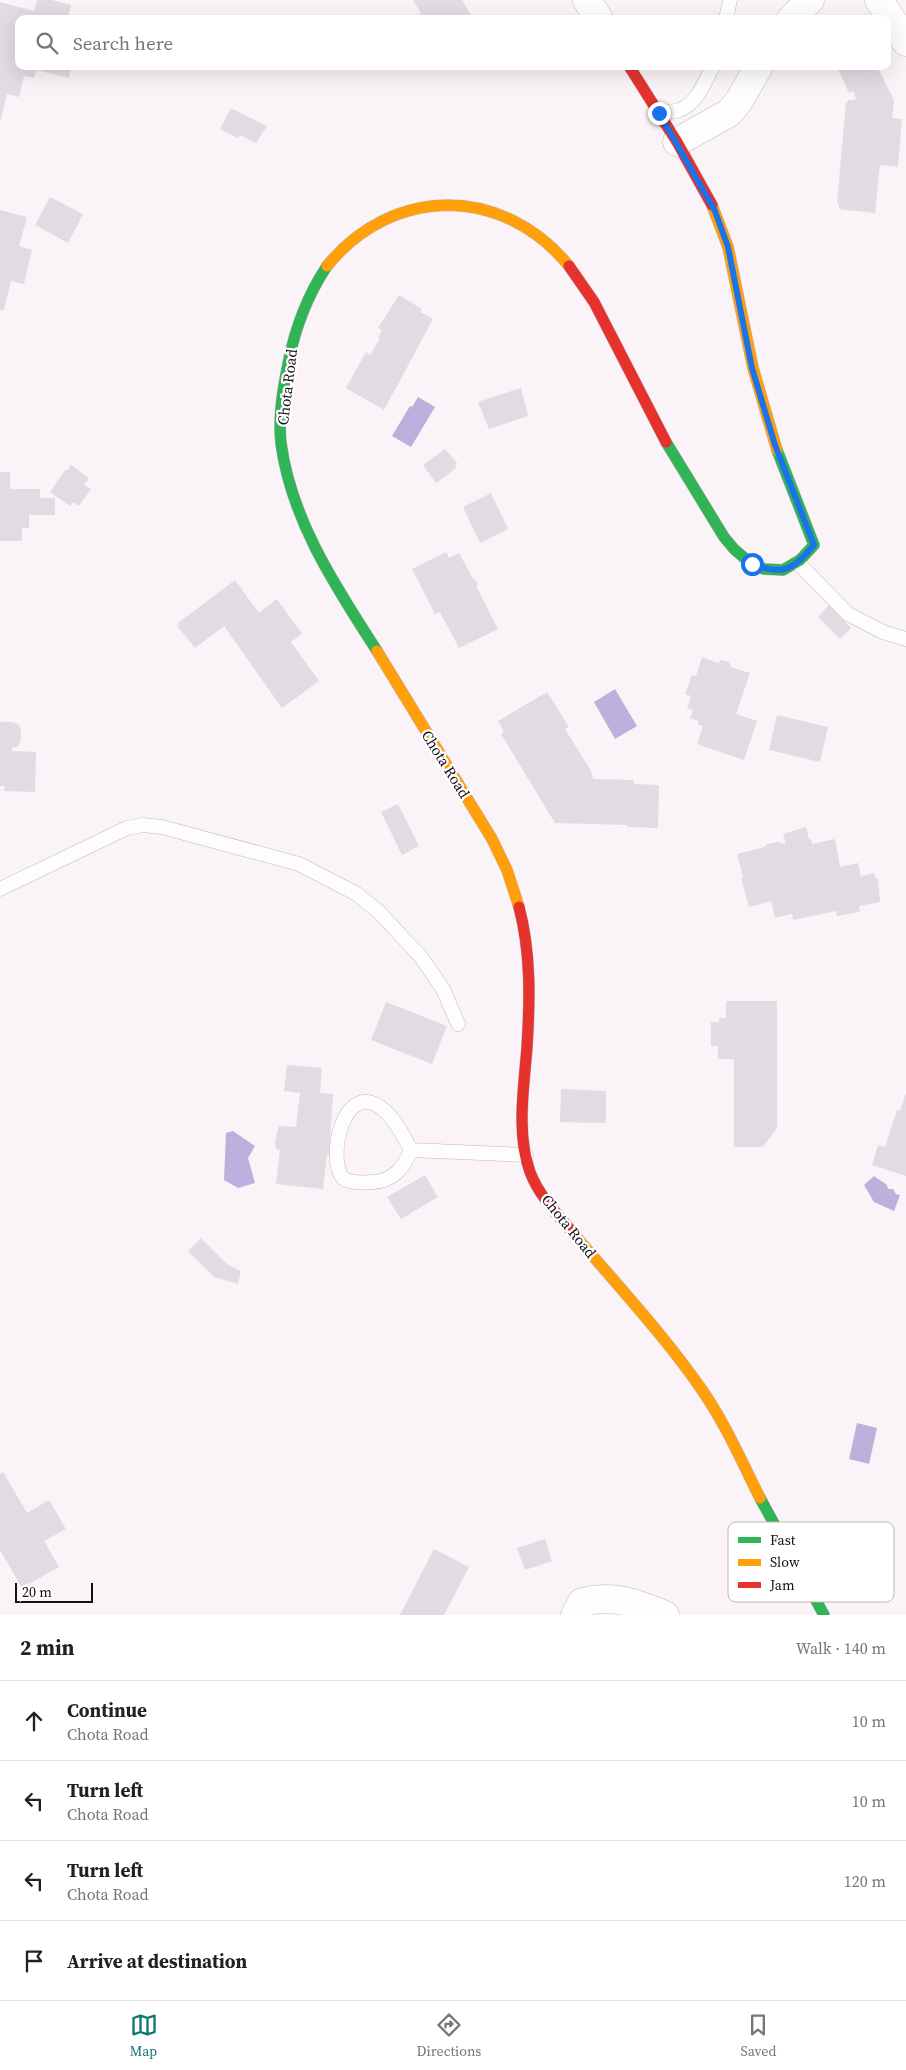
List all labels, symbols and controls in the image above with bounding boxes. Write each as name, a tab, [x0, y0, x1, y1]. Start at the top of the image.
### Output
search box	[15, 15, 891, 70]
icon: search	[33, 29, 61, 57]
text: Search here	[73, 30, 173, 56]
route end	[648, 102, 671, 125]
street label: Chota Road	[272, 347, 302, 426]
route start	[741, 553, 764, 576]
street label: Chota Road	[417, 726, 475, 802]
street label: Chota Road	[537, 1190, 602, 1263]
legend	[728, 1522, 894, 1602]
text: Fast	[770, 1530, 796, 1550]
text: Slow	[770, 1552, 800, 1572]
text: Jam	[769, 1575, 795, 1595]
scale bar	[15, 1580, 92, 1603]
text: 20 m	[22, 1582, 52, 1602]
text: 2 min	[20, 1633, 75, 1662]
text: Walk · 140 m	[796, 1637, 886, 1659]
text: Continue	[67, 1697, 147, 1723]
icon: ahead	[20, 1707, 48, 1735]
text: 10 m	[852, 1710, 886, 1732]
text: Chota Road	[67, 1723, 149, 1745]
text: Turn left	[67, 1777, 143, 1803]
icon: left	[20, 1787, 48, 1815]
text: 10 m	[852, 1790, 886, 1812]
text: Chota Road	[67, 1803, 149, 1825]
text: Turn left	[67, 1857, 143, 1883]
icon: left	[20, 1867, 48, 1895]
text: 120 m	[844, 1870, 886, 1892]
text: Chota Road	[67, 1883, 149, 1905]
icon: arrive	[20, 1947, 48, 1975]
text: Arrive at destination	[67, 1948, 247, 1974]
tab: Map	[130, 2011, 158, 2061]
tab: Directions	[417, 2011, 481, 2061]
tab: Saved	[741, 2011, 776, 2061]

